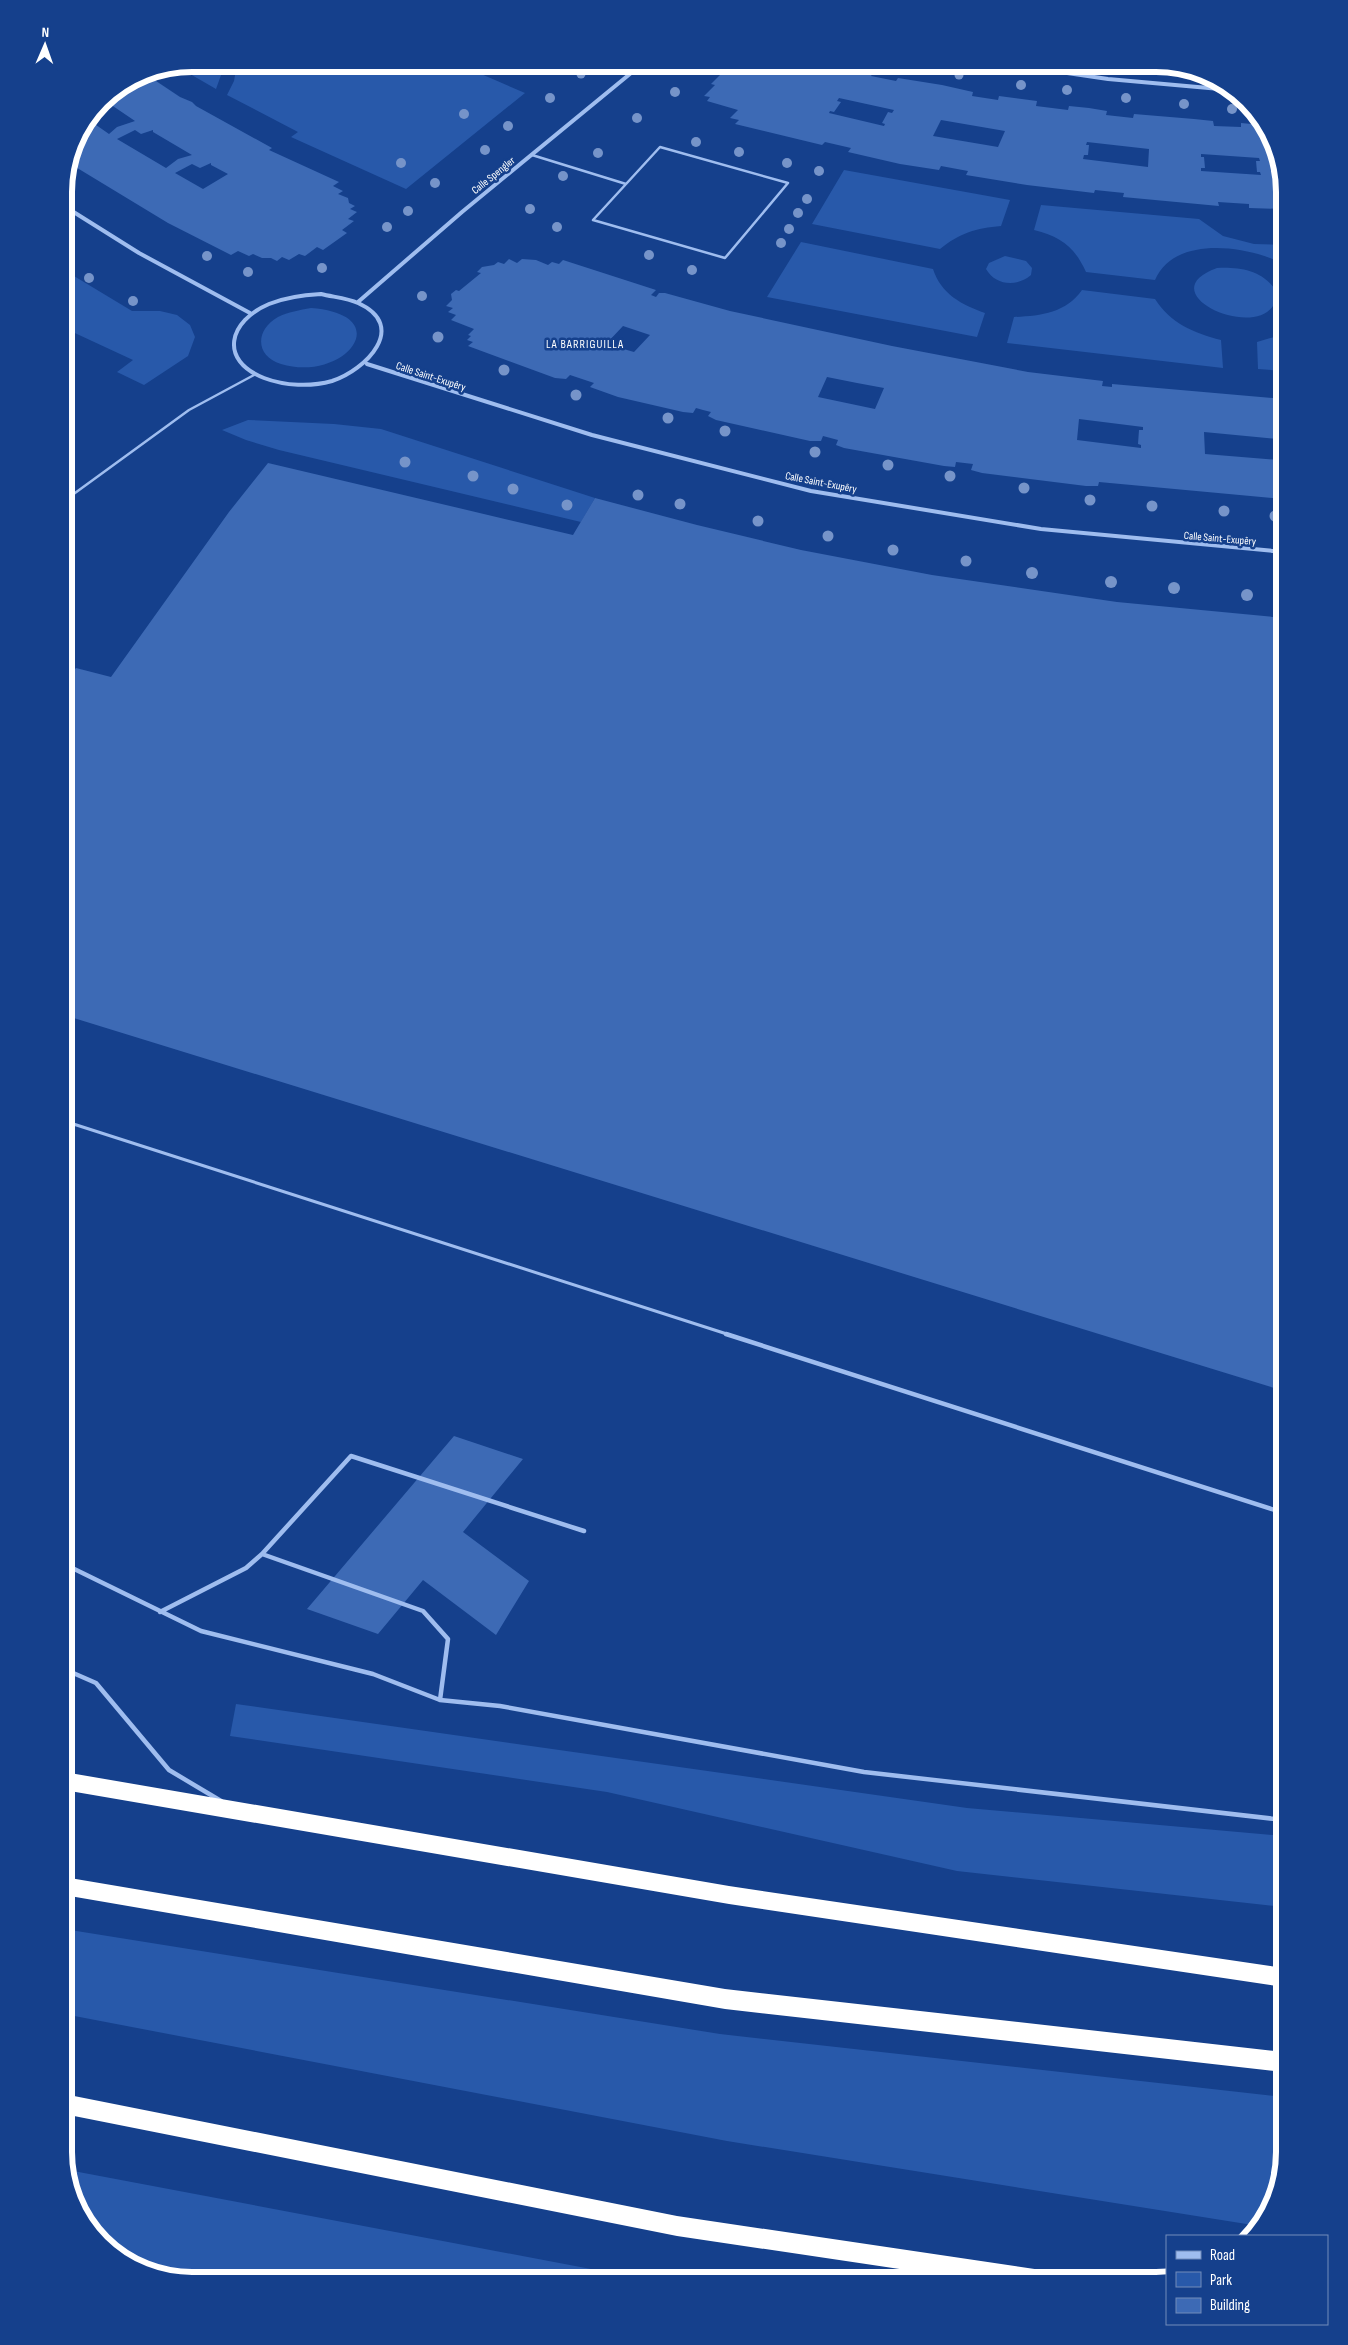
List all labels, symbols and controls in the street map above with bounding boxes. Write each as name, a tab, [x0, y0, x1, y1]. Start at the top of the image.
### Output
north arrow	[20, 20, 70, 70]
text: N	[41, 24, 49, 41]
street label: Calle Spengler	[469, 154, 518, 197]
district label: LA BARRIGUILLA	[546, 337, 624, 352]
street label: Calle Saint-Exupêry	[394, 359, 468, 394]
street label: Calle Saint-Exupêry	[784, 469, 858, 496]
street label: Calle Saint-Exupêry	[1183, 529, 1257, 548]
legend	[1166, 2235, 1328, 2325]
text: Road	[1210, 2246, 1235, 2265]
text: Park	[1210, 2271, 1232, 2290]
text: Building	[1210, 2296, 1250, 2315]

